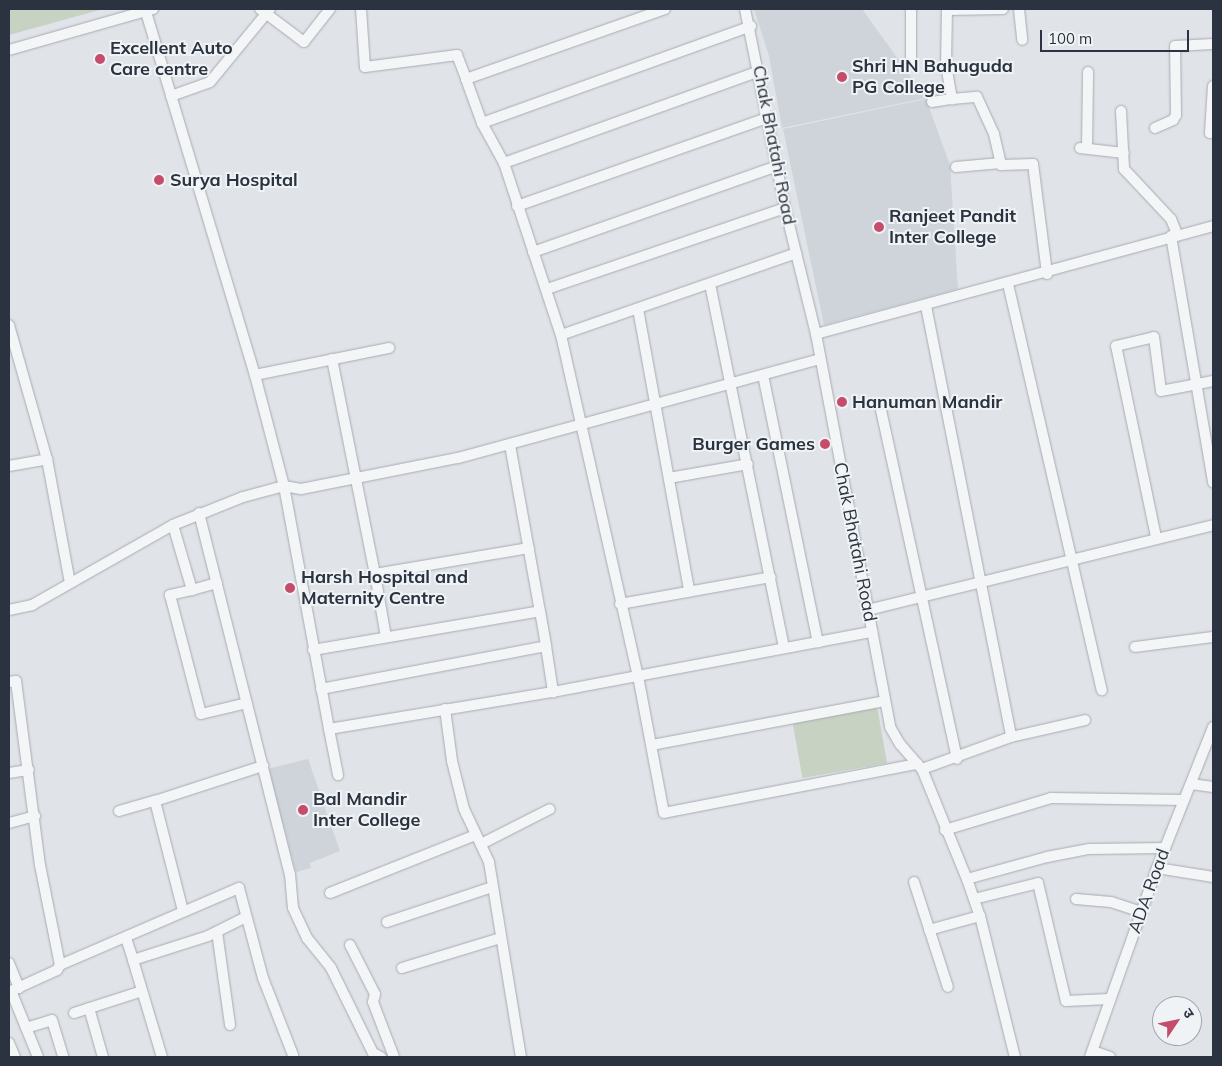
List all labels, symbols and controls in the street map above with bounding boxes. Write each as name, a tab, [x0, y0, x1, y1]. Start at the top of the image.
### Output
scale bar	[1042, 20, 1191, 52]
text: 100 m	[1048, 29, 1092, 48]
place label: Excellent Auto Care centre	[110, 38, 233, 80]
marker: Excellent Auto Care centre	[94, 53, 106, 65]
place label: Shri HN Bahuguda PG College	[852, 56, 1013, 98]
street label: Chak Bhatahi Road	[748, 63, 800, 227]
marker: Shri HN Bahuguda PG College	[836, 71, 848, 83]
place label: Surya Hospital	[170, 169, 298, 191]
marker: Surya Hospital	[152, 173, 166, 187]
place label: Ranjeet Pandit Inter College	[889, 206, 1016, 248]
marker: Ranjeet Pandit Inter College	[873, 221, 885, 233]
place label: Hanuman Mandir	[852, 391, 1002, 413]
marker: Hanuman Mandir	[836, 396, 848, 408]
place label: Burger Games	[692, 433, 815, 455]
marker: Burger Games	[819, 438, 831, 450]
street label: Chak Bhatahi Road	[829, 460, 881, 624]
place label: Harsh Hospital and Maternity Centre	[301, 567, 468, 610]
marker: Harsh Hospital and Maternity Centre	[283, 581, 297, 595]
place label: Bal Mandir Inter College	[313, 789, 420, 832]
marker: Bal Mandir Inter College	[297, 804, 309, 816]
street label: ADA Road	[1124, 846, 1174, 936]
north arrow	[1152, 996, 1202, 1046]
text: उ	[1179, 1005, 1198, 1022]

